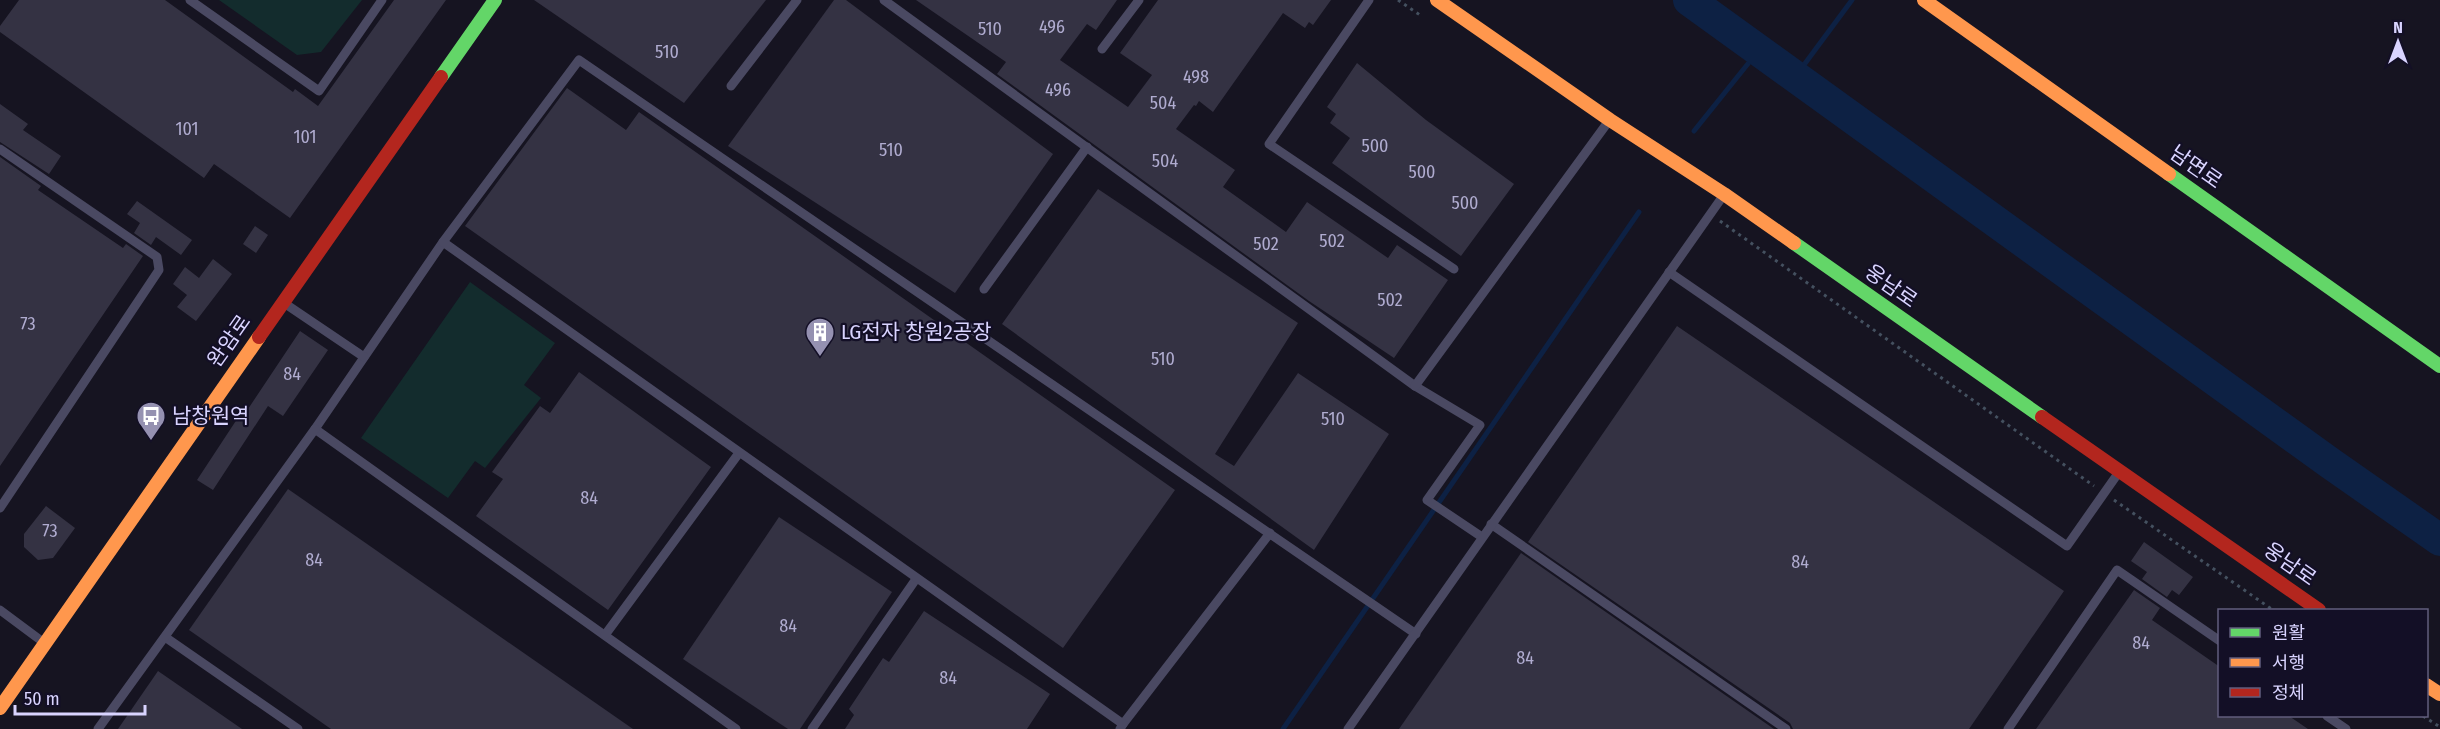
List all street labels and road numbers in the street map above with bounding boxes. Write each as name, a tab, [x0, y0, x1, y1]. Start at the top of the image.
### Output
street label: 남면로	[2165, 140, 2227, 194]
street label: 웅남로	[1860, 259, 1922, 313]
street label: 완암로	[202, 310, 256, 372]
street label: 웅남로	[2259, 537, 2321, 591]

